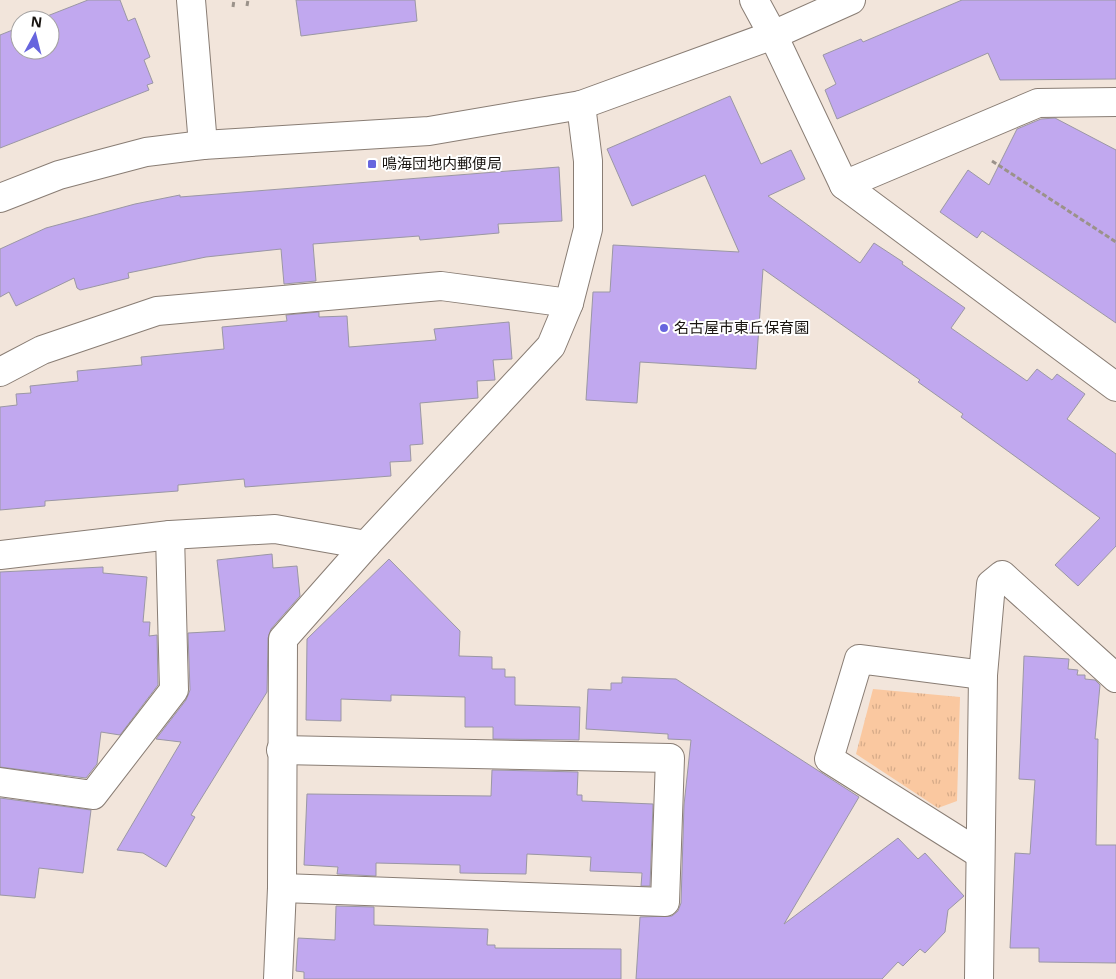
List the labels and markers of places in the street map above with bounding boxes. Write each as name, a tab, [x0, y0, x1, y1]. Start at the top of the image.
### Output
place label: 鳴海団地内郵便局	[382, 153, 502, 173]
marker: 鳴海団地内郵便局	[366, 158, 378, 170]
place label: 名古屋市東丘保育園	[674, 317, 809, 337]
marker: 名古屋市東丘保育園	[658, 322, 670, 334]

